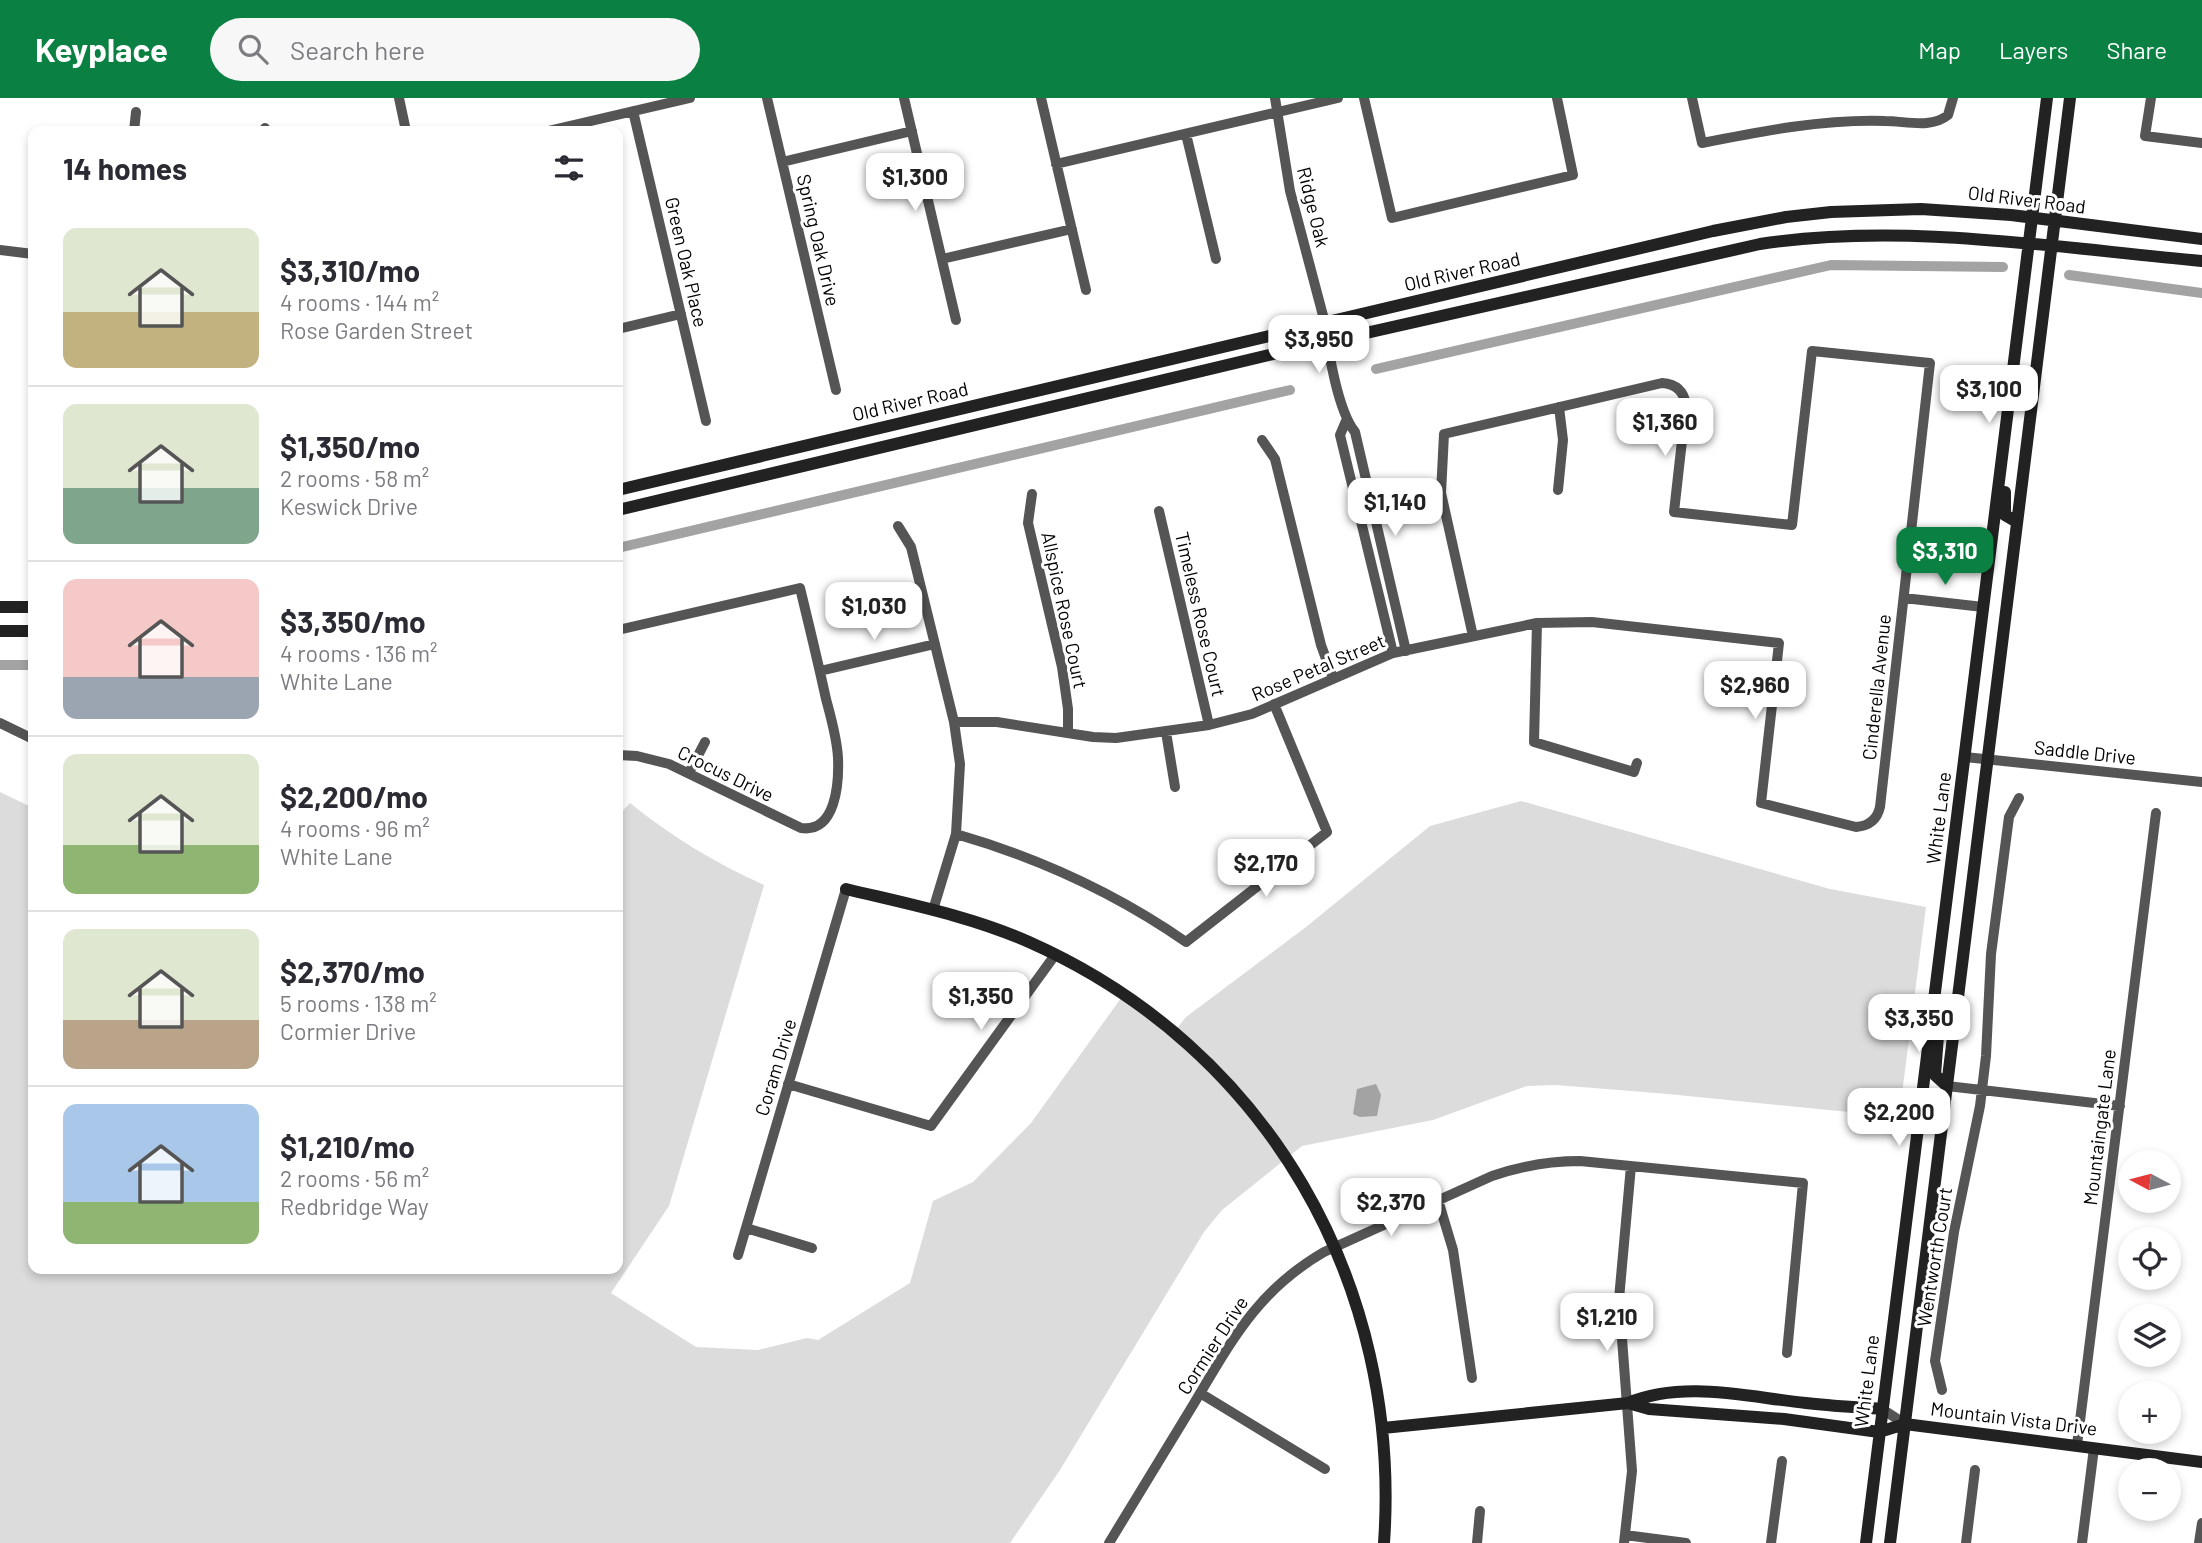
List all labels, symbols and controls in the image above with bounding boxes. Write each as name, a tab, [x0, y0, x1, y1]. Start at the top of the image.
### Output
search box	[210, 18, 700, 81]
text: Keyplace	[35, 29, 168, 69]
icon: search	[234, 30, 272, 68]
text: Search here	[290, 34, 425, 65]
text: Map	[1918, 35, 1961, 64]
text: Layers	[1999, 35, 2068, 64]
text: Share	[2106, 35, 2167, 64]
icon: filters	[550, 149, 588, 187]
text: 14 homes	[63, 150, 187, 186]
pin: $1,300	[858, 153, 972, 213]
text: $1,300	[882, 162, 948, 190]
street label: Ridge Oak	[1293, 165, 1335, 249]
street label: Spring Oak Drive	[793, 172, 845, 308]
street label: Old River Road	[1967, 180, 2087, 218]
street label: Green Oak Place	[661, 195, 713, 329]
street label: Old River Road	[1402, 246, 1522, 296]
text: $3,310/mo	[280, 252, 420, 288]
icon: home	[119, 256, 203, 340]
text: 4 rooms · 144 m²	[280, 288, 439, 316]
text: Rose Garden Street	[280, 316, 473, 344]
pin: $3,950	[1262, 316, 1376, 375]
text: $3,950	[1284, 324, 1354, 352]
pin: $3,100	[1932, 366, 2046, 425]
text: $3,100	[1956, 374, 2022, 402]
street label: Old River Road	[850, 376, 970, 426]
pin: $1,360	[1608, 398, 1722, 458]
text: $1,360	[1632, 407, 1698, 435]
text: $1,350/mo	[280, 428, 420, 464]
icon: home	[119, 432, 203, 516]
text: 2 rooms · 58 m²	[280, 464, 429, 492]
pin: $1,140	[1338, 478, 1452, 538]
text: $1,140	[1364, 487, 1426, 515]
text: Keswick Drive	[280, 492, 418, 520]
pin: $3,310	[1888, 528, 2002, 587]
street label: Timeless Rose Court	[1171, 529, 1231, 699]
street label: Allspice Rose Court	[1037, 530, 1093, 690]
text: $3,310	[1912, 536, 1978, 564]
pin: $1,030	[817, 582, 931, 642]
text: $1,030	[841, 591, 907, 619]
text: $3,350/mo	[280, 603, 426, 639]
icon: home	[119, 607, 203, 691]
street label: Cinderella Avenue	[1857, 613, 1895, 761]
street label: Rose Petal Street	[1248, 629, 1388, 705]
text: 4 rooms · 136 m²	[280, 639, 438, 667]
pin: $2,960	[1698, 662, 1812, 721]
text: White Lane	[280, 667, 393, 695]
text: $2,960	[1720, 670, 1790, 698]
street label: Saddle Drive	[2033, 735, 2137, 769]
street label: Crocus Drive	[674, 740, 778, 806]
street label: White Lane	[1921, 770, 1955, 866]
text: $2,200/mo	[280, 778, 428, 814]
icon: home	[119, 782, 203, 866]
text: 4 rooms · 96 m²	[280, 814, 430, 842]
pin: $2,170	[1209, 840, 1323, 899]
text: White Lane	[280, 842, 393, 870]
text: $2,170	[1234, 848, 1298, 876]
text: $2,370/mo	[280, 953, 425, 989]
icon: home	[119, 957, 203, 1041]
pin: $1,350	[924, 972, 1038, 1032]
text: $1,350	[948, 981, 1014, 1009]
text: 5 rooms · 138 m²	[280, 989, 437, 1017]
pin: $3,350	[1862, 995, 1976, 1054]
text: $3,350	[1884, 1003, 1954, 1031]
street label: Coram Drive	[749, 1016, 801, 1118]
text: Cormier Drive	[280, 1017, 416, 1045]
street label: Mountaingate Lane	[2078, 1048, 2120, 1206]
pin: $2,200	[1842, 1088, 1956, 1148]
text: $2,200	[1863, 1097, 1935, 1125]
text: $1,210/mo	[280, 1128, 415, 1164]
icon: home	[119, 1132, 203, 1216]
north arrow	[2118, 1150, 2180, 1213]
map controls	[2118, 1150, 2181, 1521]
text: 2 rooms · 56 m²	[280, 1164, 429, 1192]
pin: $2,370	[1334, 1178, 1448, 1238]
street label: Wentworth Court	[1912, 1186, 1956, 1328]
text: $2,370	[1356, 1187, 1426, 1215]
text: Redbridge Way	[280, 1192, 429, 1220]
button: locate	[2118, 1227, 2181, 1290]
street label: Cormier Drive	[1172, 1292, 1252, 1398]
pin: $1,210	[1550, 1294, 1664, 1353]
text: $1,210	[1576, 1302, 1638, 1330]
button: layers	[2118, 1304, 2181, 1367]
street label: White Lane	[1849, 1333, 1883, 1429]
button: +	[2118, 1381, 2181, 1444]
street label: Mountain Vista Drive	[1929, 1396, 2099, 1440]
button: −	[2118, 1458, 2181, 1521]

